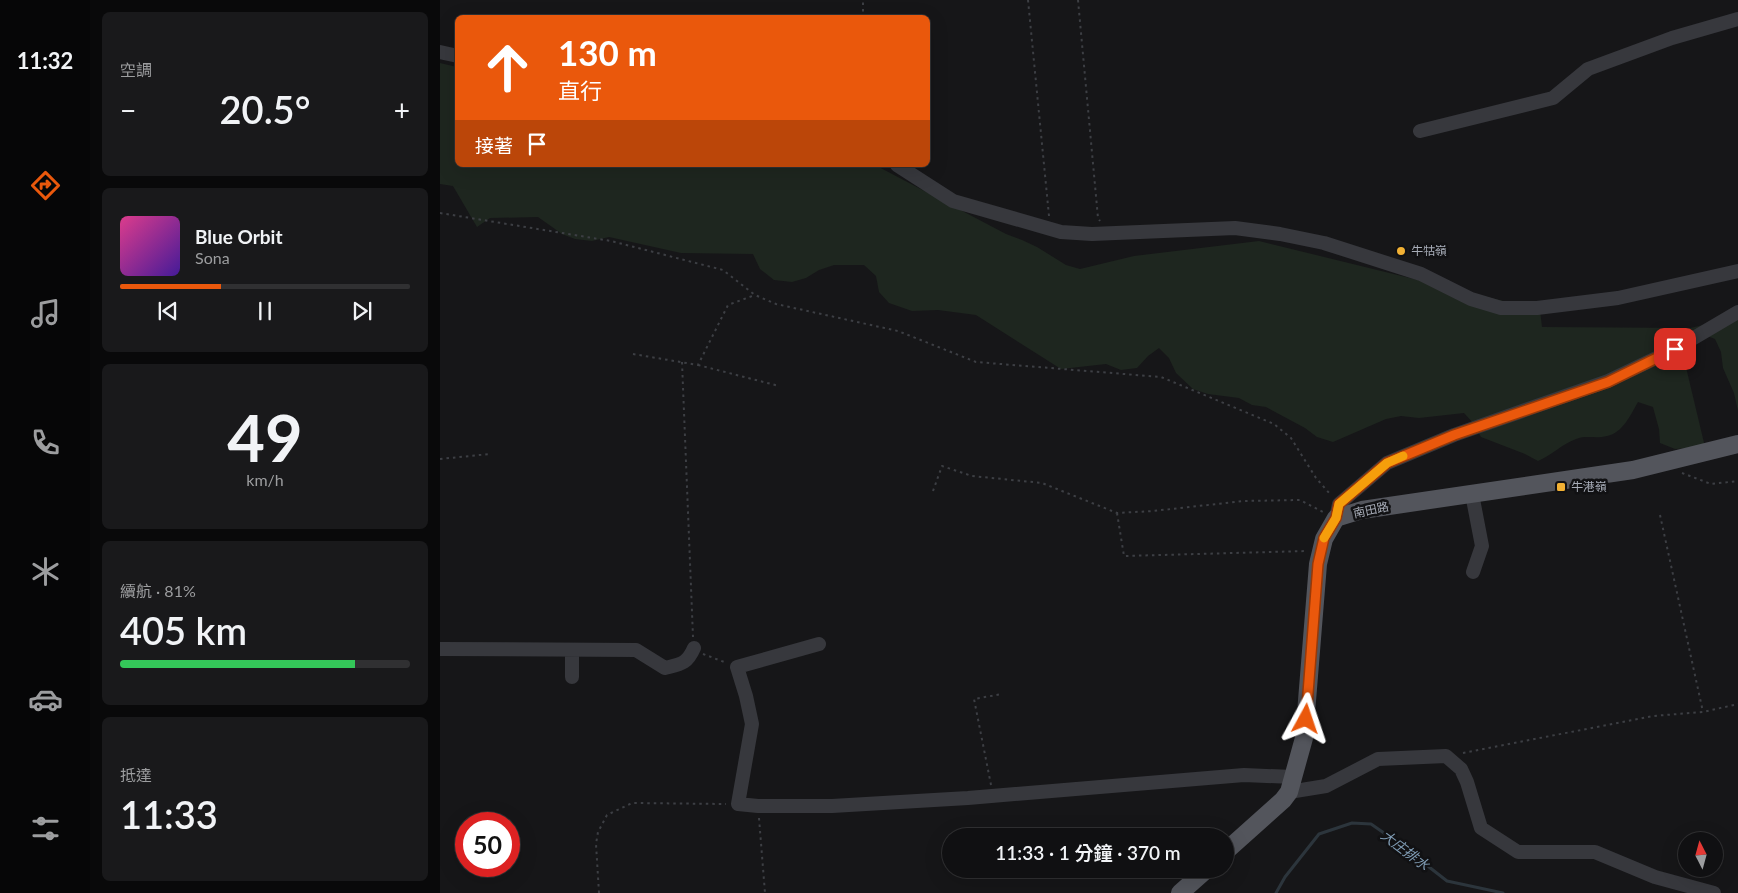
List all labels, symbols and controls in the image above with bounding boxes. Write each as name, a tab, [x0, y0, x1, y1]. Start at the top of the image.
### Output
text: 130 m	[558, 31, 657, 73]
icon: ahead	[475, 35, 540, 100]
text: 11:32	[17, 47, 73, 74]
text: 空調	[120, 60, 152, 79]
text: 直行	[558, 77, 602, 104]
text: 20.5°	[220, 86, 310, 132]
text: −	[120, 93, 136, 127]
text: +	[394, 93, 410, 127]
icon: arrive	[523, 130, 551, 158]
text: 接著	[475, 134, 513, 157]
icon: directions	[28, 168, 63, 203]
text: Blue Orbit	[195, 225, 283, 248]
place label: 牛牯嶺	[1411, 243, 1447, 258]
marker: 牛牯嶺	[1395, 245, 1407, 257]
text: Sona	[195, 248, 230, 267]
icon: music	[28, 296, 63, 331]
icon: previous	[154, 297, 182, 325]
icon: pause	[251, 297, 279, 325]
icon: next	[348, 297, 376, 325]
pin	[1654, 328, 1696, 370]
icon: arrive	[1661, 335, 1689, 363]
text: 49	[227, 398, 303, 476]
icon: phone	[28, 425, 63, 460]
text: km/h	[246, 470, 284, 489]
place label: 牛港嶺	[1571, 479, 1607, 494]
marker: 牛港嶺	[1555, 481, 1567, 493]
street label: 南田路	[1352, 498, 1390, 521]
icon: climate	[28, 554, 63, 589]
text: 續航 · 81%	[120, 581, 196, 600]
text: 405 km	[120, 607, 247, 653]
icon: car	[28, 682, 63, 717]
position arrow	[1279, 692, 1331, 744]
text: 抵達	[120, 765, 152, 784]
text: 11:33	[120, 791, 218, 837]
icon: filters	[28, 811, 63, 846]
speed limit sign: 50	[455, 812, 520, 877]
water label: 大庄排水	[1378, 826, 1434, 874]
north arrow	[1678, 832, 1722, 878]
map controls	[1678, 832, 1723, 877]
text: 11:33 · 1 分鐘 · 370 m	[995, 841, 1181, 864]

